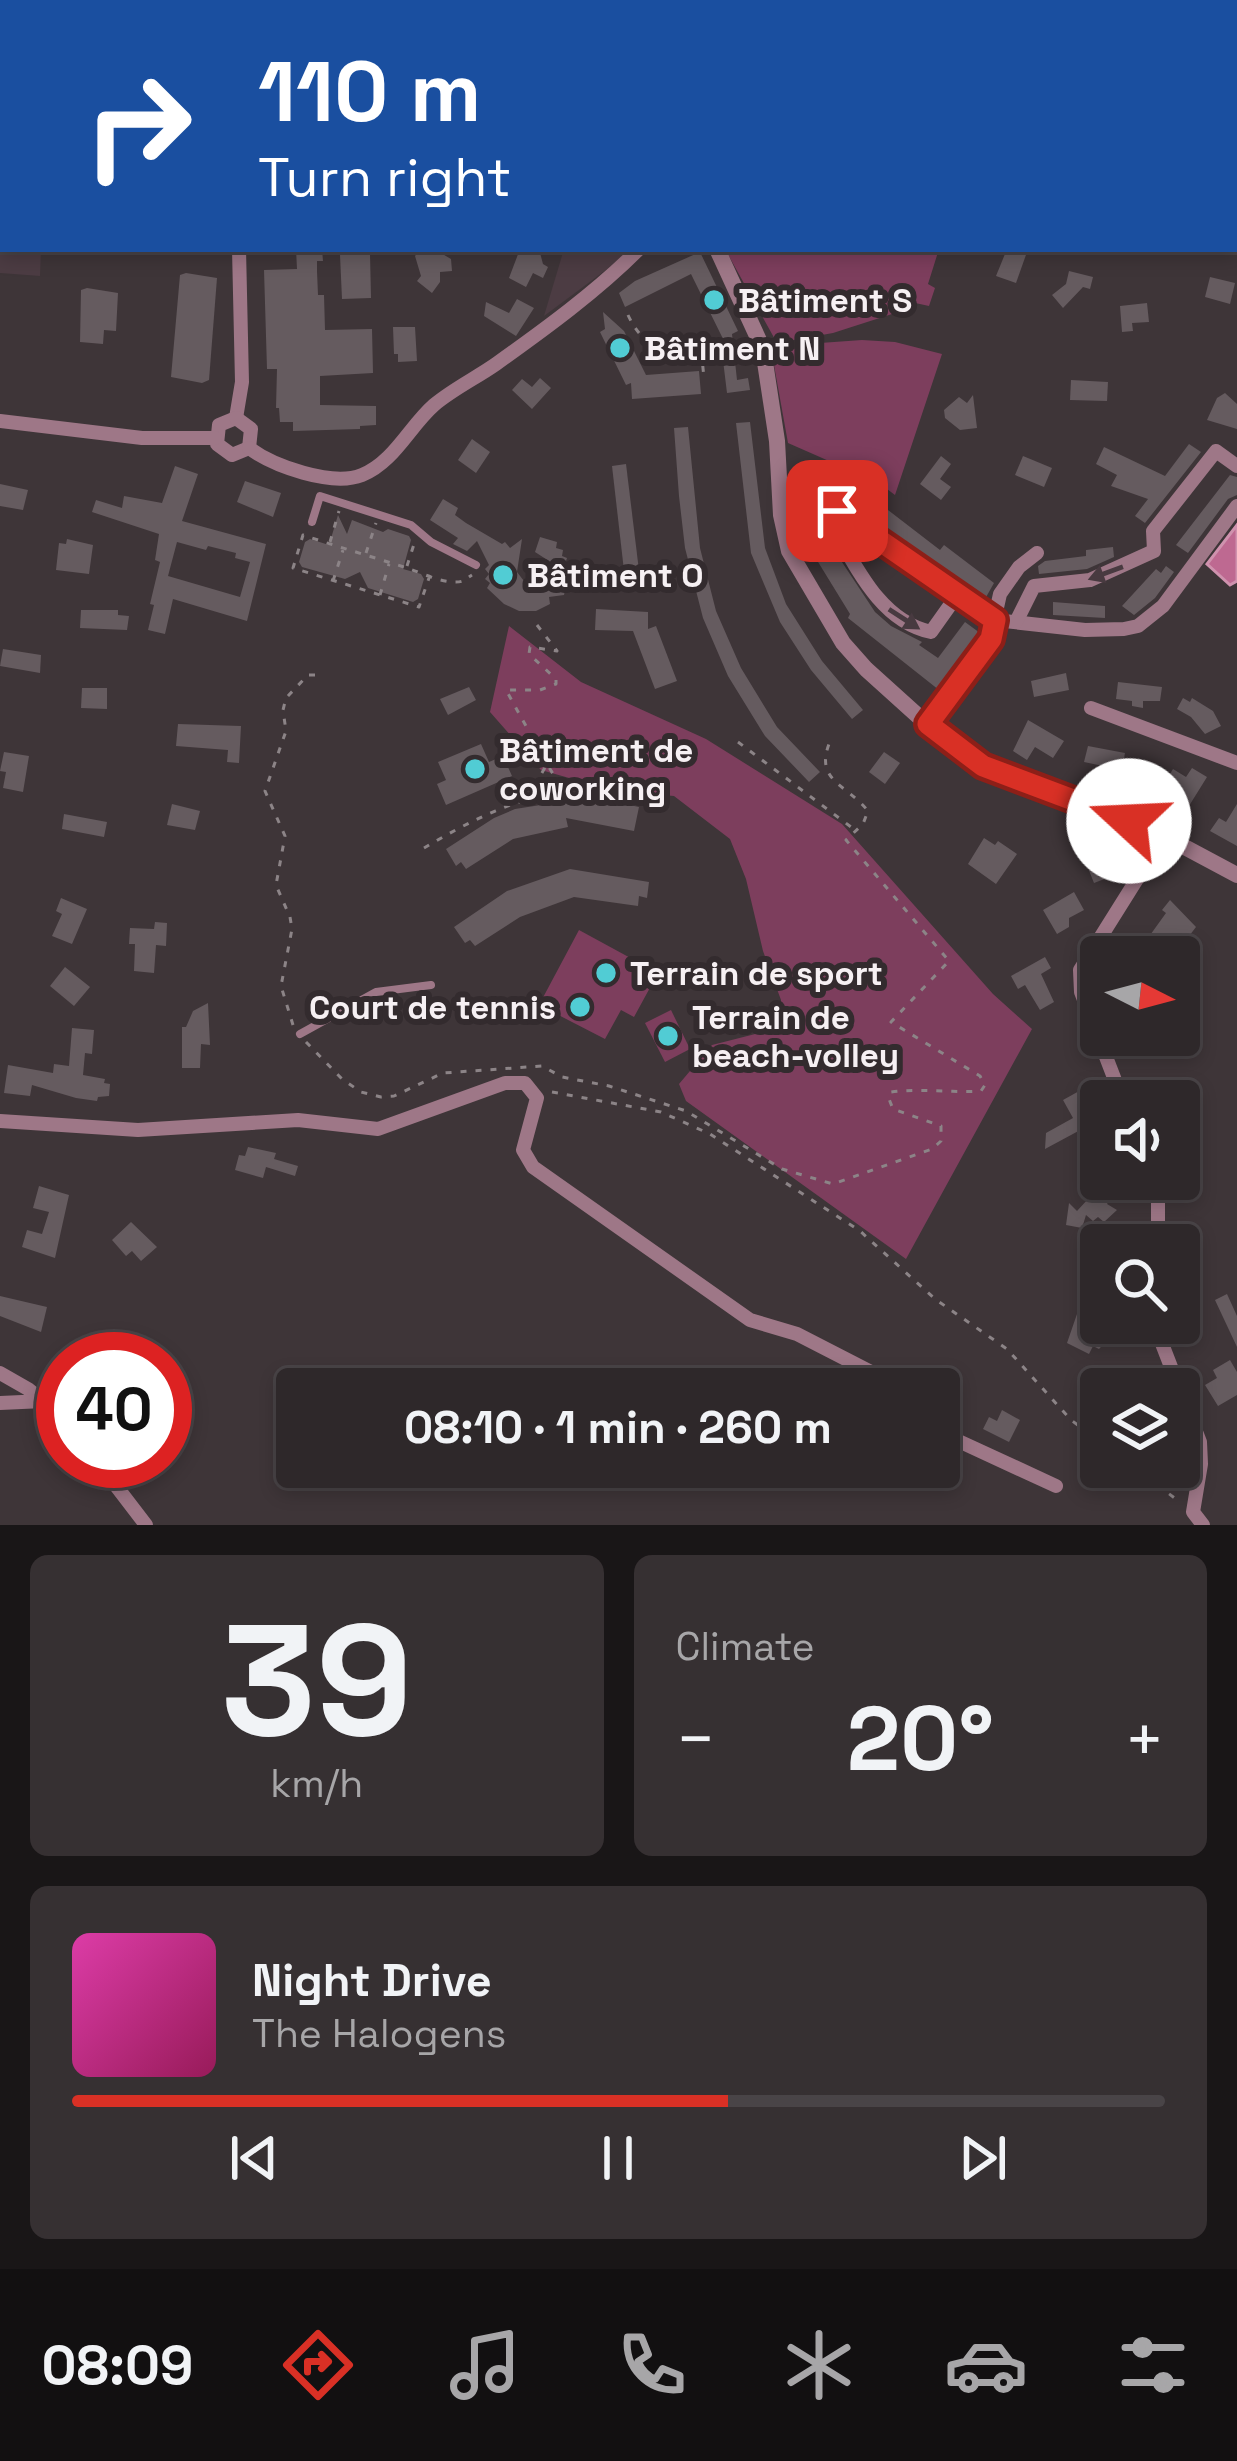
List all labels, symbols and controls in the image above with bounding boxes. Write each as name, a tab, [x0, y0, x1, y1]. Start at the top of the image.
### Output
text: 110 m	[258, 38, 481, 146]
icon: right	[60, 48, 216, 204]
text: Turn right	[258, 143, 511, 212]
place label: Bâtiment S	[738, 280, 912, 322]
marker: Bâtiment S	[701, 287, 727, 313]
place label: Bâtiment N	[644, 328, 820, 370]
marker: Bâtiment N	[607, 335, 633, 361]
pin	[786, 460, 888, 562]
icon: arrive	[804, 478, 870, 544]
place label: Bâtiment O	[527, 555, 703, 597]
marker: Bâtiment O	[490, 562, 516, 588]
one-way arrow	[1087, 565, 1123, 583]
one-way arrow	[888, 607, 921, 629]
place label: Bâtiment de coworking	[499, 730, 693, 810]
marker: Bâtiment de coworking	[462, 756, 488, 782]
position arrow	[1066, 758, 1192, 884]
north arrow	[1080, 936, 1200, 1056]
map controls	[1080, 936, 1200, 1488]
place label: Terrain de sport	[630, 953, 883, 995]
marker: Terrain de sport	[593, 960, 619, 986]
place label: Court de tennis	[309, 987, 556, 1029]
marker: Court de tennis	[567, 994, 593, 1020]
place label: Terrain de beach-volley	[692, 997, 899, 1077]
marker: Terrain de beach-volley	[655, 1023, 681, 1049]
button: sound	[1080, 1080, 1200, 1200]
button: search	[1080, 1224, 1200, 1344]
speed limit sign: 40	[36, 1332, 192, 1488]
button: layers	[1080, 1368, 1200, 1488]
text: 08:10 · 1 min · 260 m	[404, 1399, 832, 1456]
text: 39	[221, 1581, 412, 1781]
text: Climate	[676, 1622, 815, 1671]
text: 20°	[847, 1681, 994, 1796]
text: −	[676, 1697, 716, 1781]
text: +	[1124, 1697, 1165, 1781]
text: km/h	[270, 1759, 363, 1808]
text: Night Drive	[252, 1952, 492, 2009]
text: The Halogens	[252, 2009, 506, 2058]
icon: previous	[221, 2125, 287, 2191]
icon: pause	[585, 2125, 651, 2191]
icon: next	[950, 2125, 1016, 2191]
icon: directions	[276, 2323, 360, 2407]
icon: music	[443, 2323, 527, 2407]
icon: phone	[610, 2323, 694, 2407]
icon: climate	[777, 2323, 861, 2407]
icon: car	[944, 2323, 1028, 2407]
icon: filters	[1111, 2323, 1195, 2407]
text: 08:09	[42, 2331, 193, 2400]

